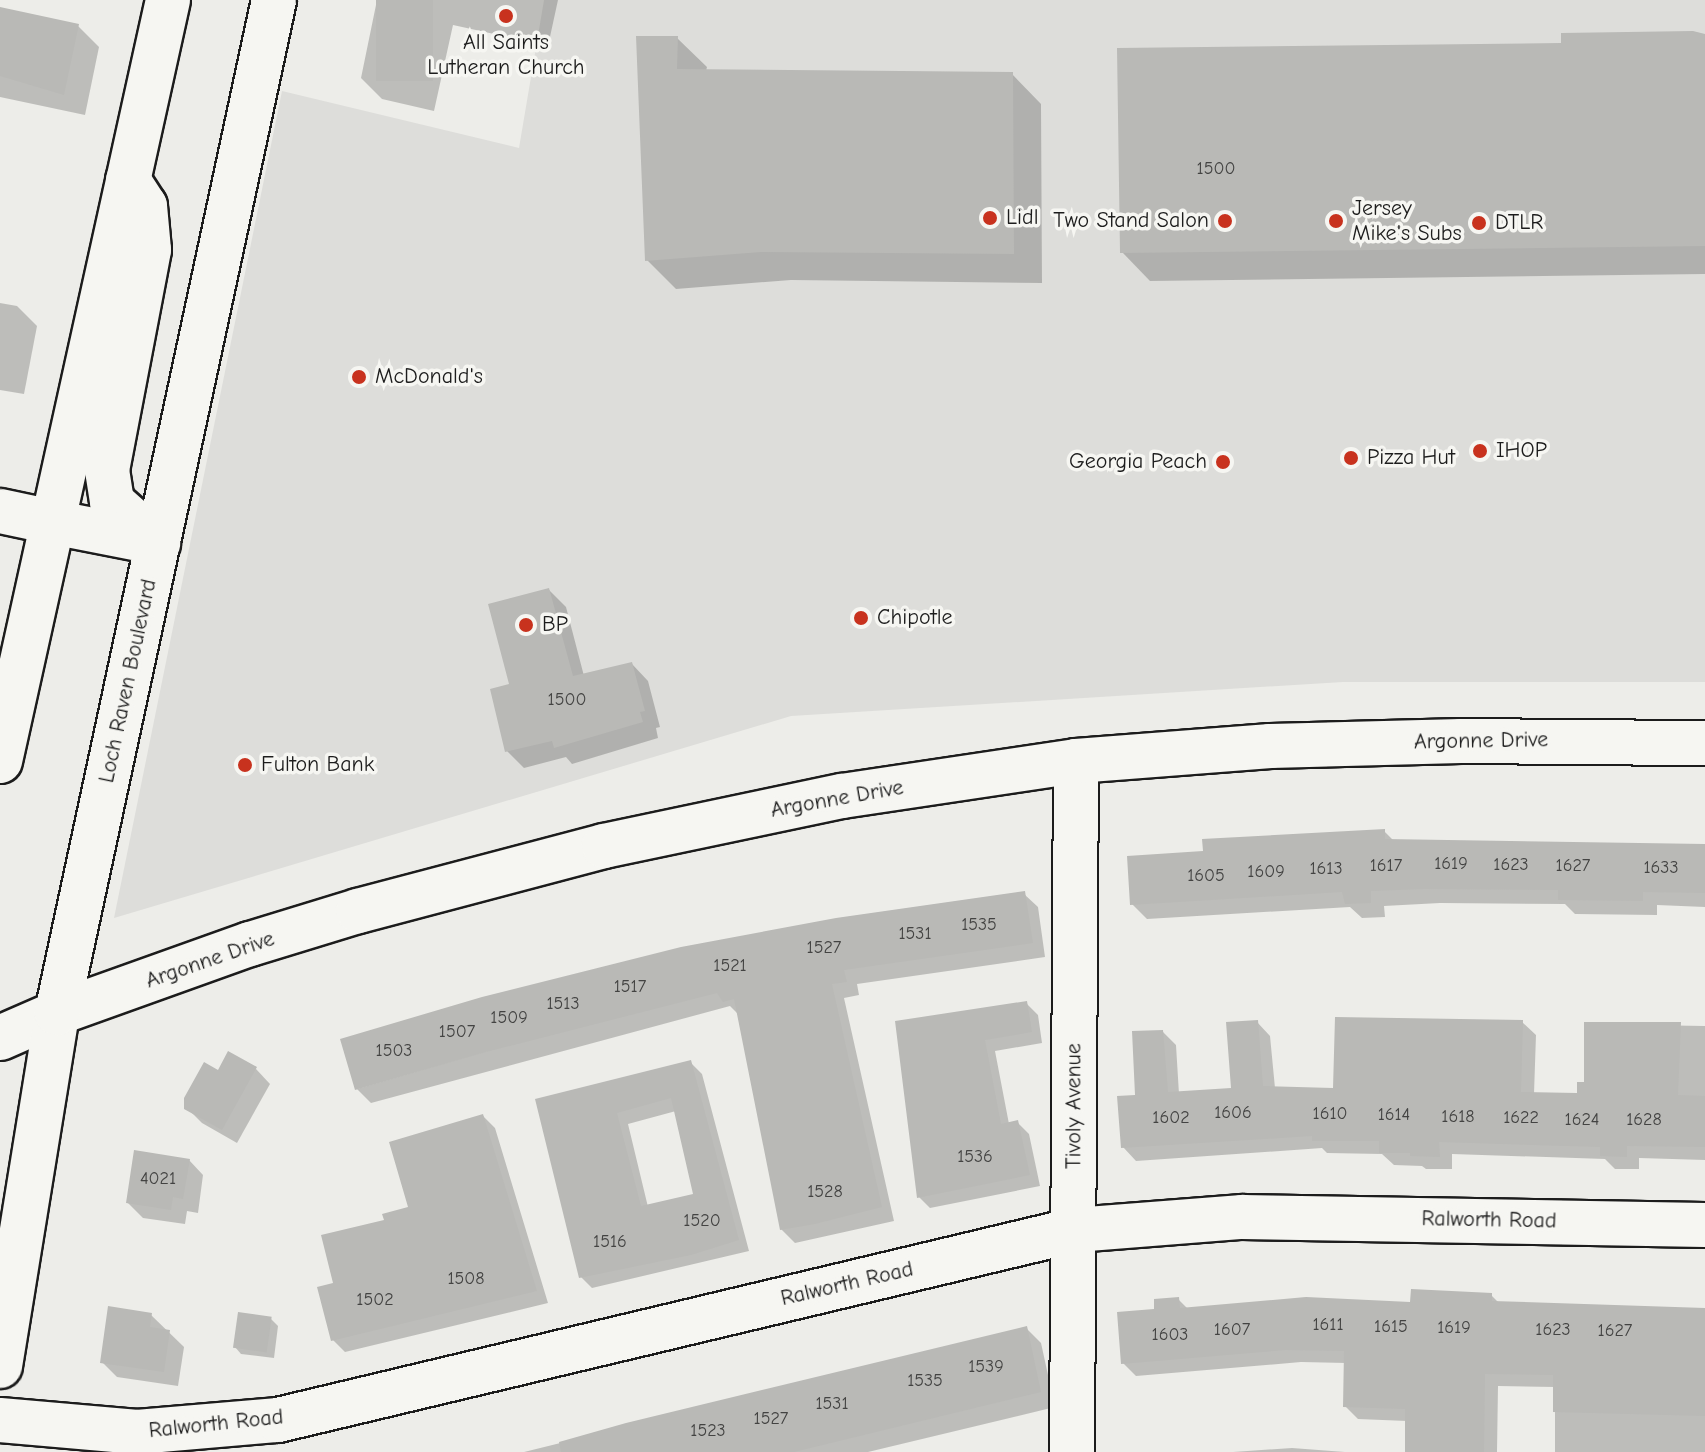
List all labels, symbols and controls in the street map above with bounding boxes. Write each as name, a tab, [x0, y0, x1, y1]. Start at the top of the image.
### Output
marker: All Saints Lutheran Church	[497, 7, 515, 25]
place label: All Saints Lutheran Church	[427, 29, 585, 80]
house number: 1500	[1197, 158, 1235, 180]
place label: Jersey Mike's Subs	[1352, 195, 1462, 246]
place label: Lidl	[1006, 205, 1038, 231]
place label: Two Stand Salon	[1053, 208, 1209, 234]
marker: Lidl	[981, 209, 999, 227]
place label: DTLR	[1495, 210, 1543, 236]
marker: Two Stand Salon	[1216, 212, 1234, 230]
marker: Jersey Mike's Subs	[1327, 212, 1345, 230]
marker: DTLR	[1470, 214, 1488, 232]
place label: McDonald's	[375, 364, 483, 390]
marker: McDonald's	[350, 368, 368, 386]
place label: IHOP	[1496, 438, 1547, 464]
marker: IHOP	[1471, 442, 1489, 460]
place label: Pizza Hut	[1367, 445, 1455, 471]
place label: Georgia Peach	[1069, 449, 1207, 475]
marker: Pizza Hut	[1342, 449, 1360, 467]
marker: Georgia Peach	[1214, 453, 1232, 471]
street label: Loch Raven Boulevard	[93, 577, 163, 785]
place label: Chipotle	[877, 605, 953, 631]
marker: Chipotle	[852, 609, 870, 627]
place label: BP	[542, 612, 568, 638]
marker: BP	[517, 616, 535, 634]
house number: 1500	[548, 689, 586, 711]
street label: Argonne Drive	[1414, 727, 1548, 755]
place label: Fulton Bank	[261, 752, 374, 778]
marker: Fulton Bank	[236, 756, 254, 774]
street label: Argonne Drive	[769, 774, 905, 824]
house number: 1619	[1434, 853, 1468, 875]
house number: 1623	[1493, 854, 1529, 876]
house number: 1617	[1370, 855, 1402, 877]
house number: 1627	[1556, 855, 1590, 877]
house number: 1633	[1643, 857, 1679, 879]
house number: 1613	[1309, 858, 1343, 880]
house number: 1609	[1247, 861, 1285, 883]
house number: 1605	[1187, 865, 1225, 887]
house number: 1535	[961, 914, 997, 936]
house number: 1531	[898, 923, 932, 945]
street label: Argonne Drive	[142, 926, 278, 994]
house number: 1527	[807, 937, 841, 959]
house number: 1521	[713, 955, 747, 977]
house number: 1517	[614, 976, 646, 998]
house number: 1513	[546, 993, 580, 1015]
house number: 1509	[490, 1007, 528, 1029]
house number: 1507	[439, 1021, 475, 1043]
house number: 1503	[376, 1040, 412, 1062]
street label: Tivoly Avenue	[1061, 1043, 1087, 1169]
house number: 1606	[1214, 1102, 1252, 1124]
house number: 1610	[1313, 1103, 1347, 1125]
house number: 1614	[1378, 1104, 1410, 1126]
house number: 1618	[1441, 1106, 1475, 1128]
house number: 1602	[1152, 1107, 1190, 1129]
house number: 1622	[1503, 1107, 1539, 1129]
house number: 1624	[1565, 1109, 1599, 1131]
house number: 1628	[1626, 1109, 1662, 1131]
house number: 1536	[957, 1146, 993, 1168]
house number: 4021	[140, 1168, 176, 1190]
house number: 1528	[807, 1181, 843, 1203]
street label: Ralworth Road	[1421, 1206, 1557, 1234]
house number: 1520	[683, 1210, 721, 1232]
house number: 1516	[593, 1231, 627, 1253]
street label: Ralworth Road	[778, 1256, 916, 1312]
house number: 1508	[447, 1268, 485, 1290]
house number: 1502	[356, 1289, 394, 1311]
house number: 1611	[1312, 1314, 1344, 1336]
house number: 1615	[1374, 1316, 1408, 1338]
house number: 1619	[1437, 1317, 1471, 1339]
house number: 1607	[1214, 1319, 1250, 1341]
house number: 1623	[1535, 1319, 1571, 1341]
house number: 1627	[1598, 1320, 1632, 1342]
house number: 1603	[1152, 1324, 1188, 1346]
house number: 1539	[968, 1356, 1004, 1378]
house number: 1535	[907, 1370, 943, 1392]
house number: 1531	[815, 1393, 849, 1415]
street label: Ralworth Road	[147, 1404, 285, 1444]
house number: 1527	[754, 1408, 788, 1430]
house number: 1523	[690, 1420, 726, 1442]

